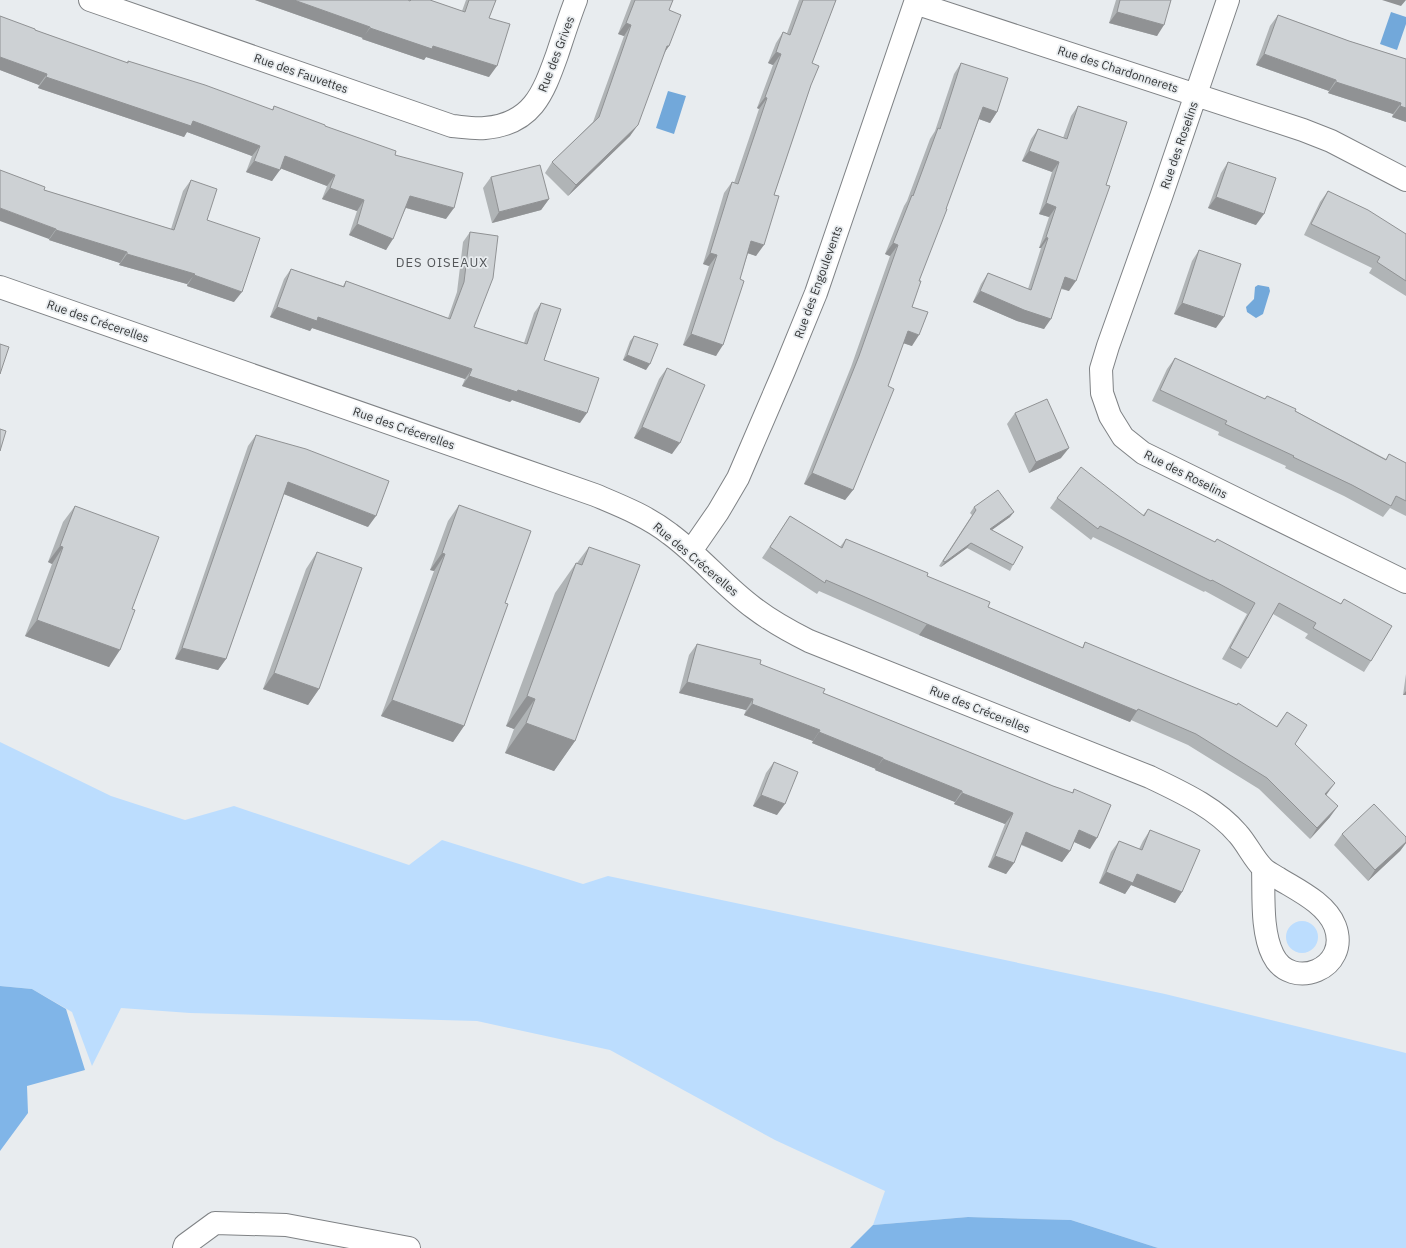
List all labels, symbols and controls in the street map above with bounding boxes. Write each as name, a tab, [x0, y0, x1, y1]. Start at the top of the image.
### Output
street label: Rue des Grives	[535, 14, 577, 94]
street label: Rue des Chardonnerets	[1056, 42, 1180, 96]
street label: Rue des Fauvettes	[252, 50, 350, 96]
street label: Rue des Roselins	[1157, 99, 1201, 191]
street label: Rue des Engoulevents	[791, 223, 845, 340]
district label: DES OISEAUX	[396, 254, 488, 271]
street label: Rue des Crécerelles	[45, 297, 151, 346]
street label: Rue des Crécerelles	[351, 404, 457, 453]
street label: Rue des Roselins	[1142, 446, 1230, 502]
street label: Rue des Crécerelles	[650, 519, 742, 599]
street label: Rue des Crécerelles	[928, 682, 1033, 736]

